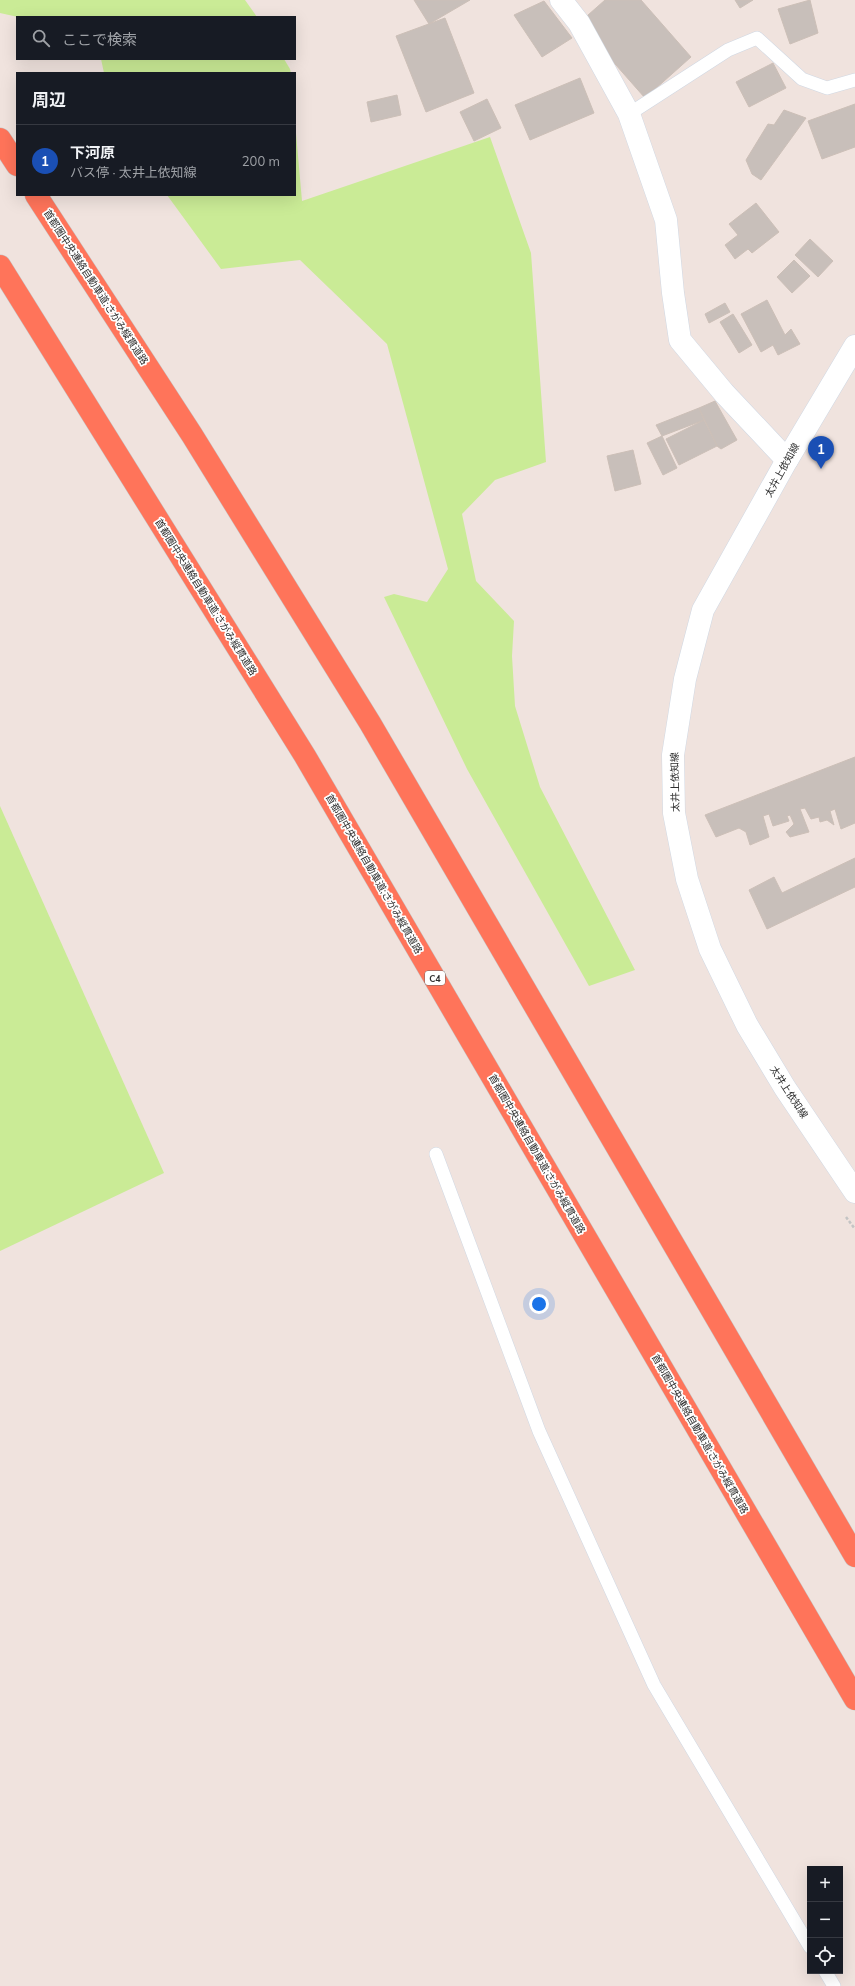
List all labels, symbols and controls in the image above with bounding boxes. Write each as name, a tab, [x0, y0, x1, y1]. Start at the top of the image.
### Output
search box	[16, 16, 296, 60]
icon: search	[30, 27, 52, 49]
text: ここで検索	[62, 30, 137, 49]
text: 周辺	[32, 89, 66, 110]
text: 下河原	[70, 143, 115, 162]
text: 1	[41, 153, 49, 169]
text: 200 m	[242, 153, 280, 169]
text: バス停 · 太井上依知線	[70, 164, 197, 180]
street label: 首都圏中央連絡自動車道;さがみ縦貫道路	[41, 207, 151, 367]
pin: 1	[808, 436, 834, 469]
street label: 太井上依知線	[762, 441, 802, 499]
street label: 首都圏中央連絡自動車道;さがみ縦貫道路	[152, 516, 260, 678]
street label: 太井上依知線	[668, 752, 682, 812]
street label: 首都圏中央連絡自動車道;さがみ縦貫道路	[323, 792, 425, 956]
road number: C4	[425, 971, 445, 985]
street label: 太井上依知線	[767, 1063, 811, 1121]
street label: 首都圏中央連絡自動車道;さがみ縦貫道路	[486, 1072, 588, 1236]
your location	[529, 1294, 549, 1314]
street label: 首都圏中央連絡自動車道;さがみ縦貫道路	[649, 1352, 751, 1516]
map controls	[807, 1866, 843, 1974]
button: +	[807, 1866, 843, 1902]
button: −	[807, 1902, 843, 1938]
button: locate	[807, 1938, 843, 1974]

